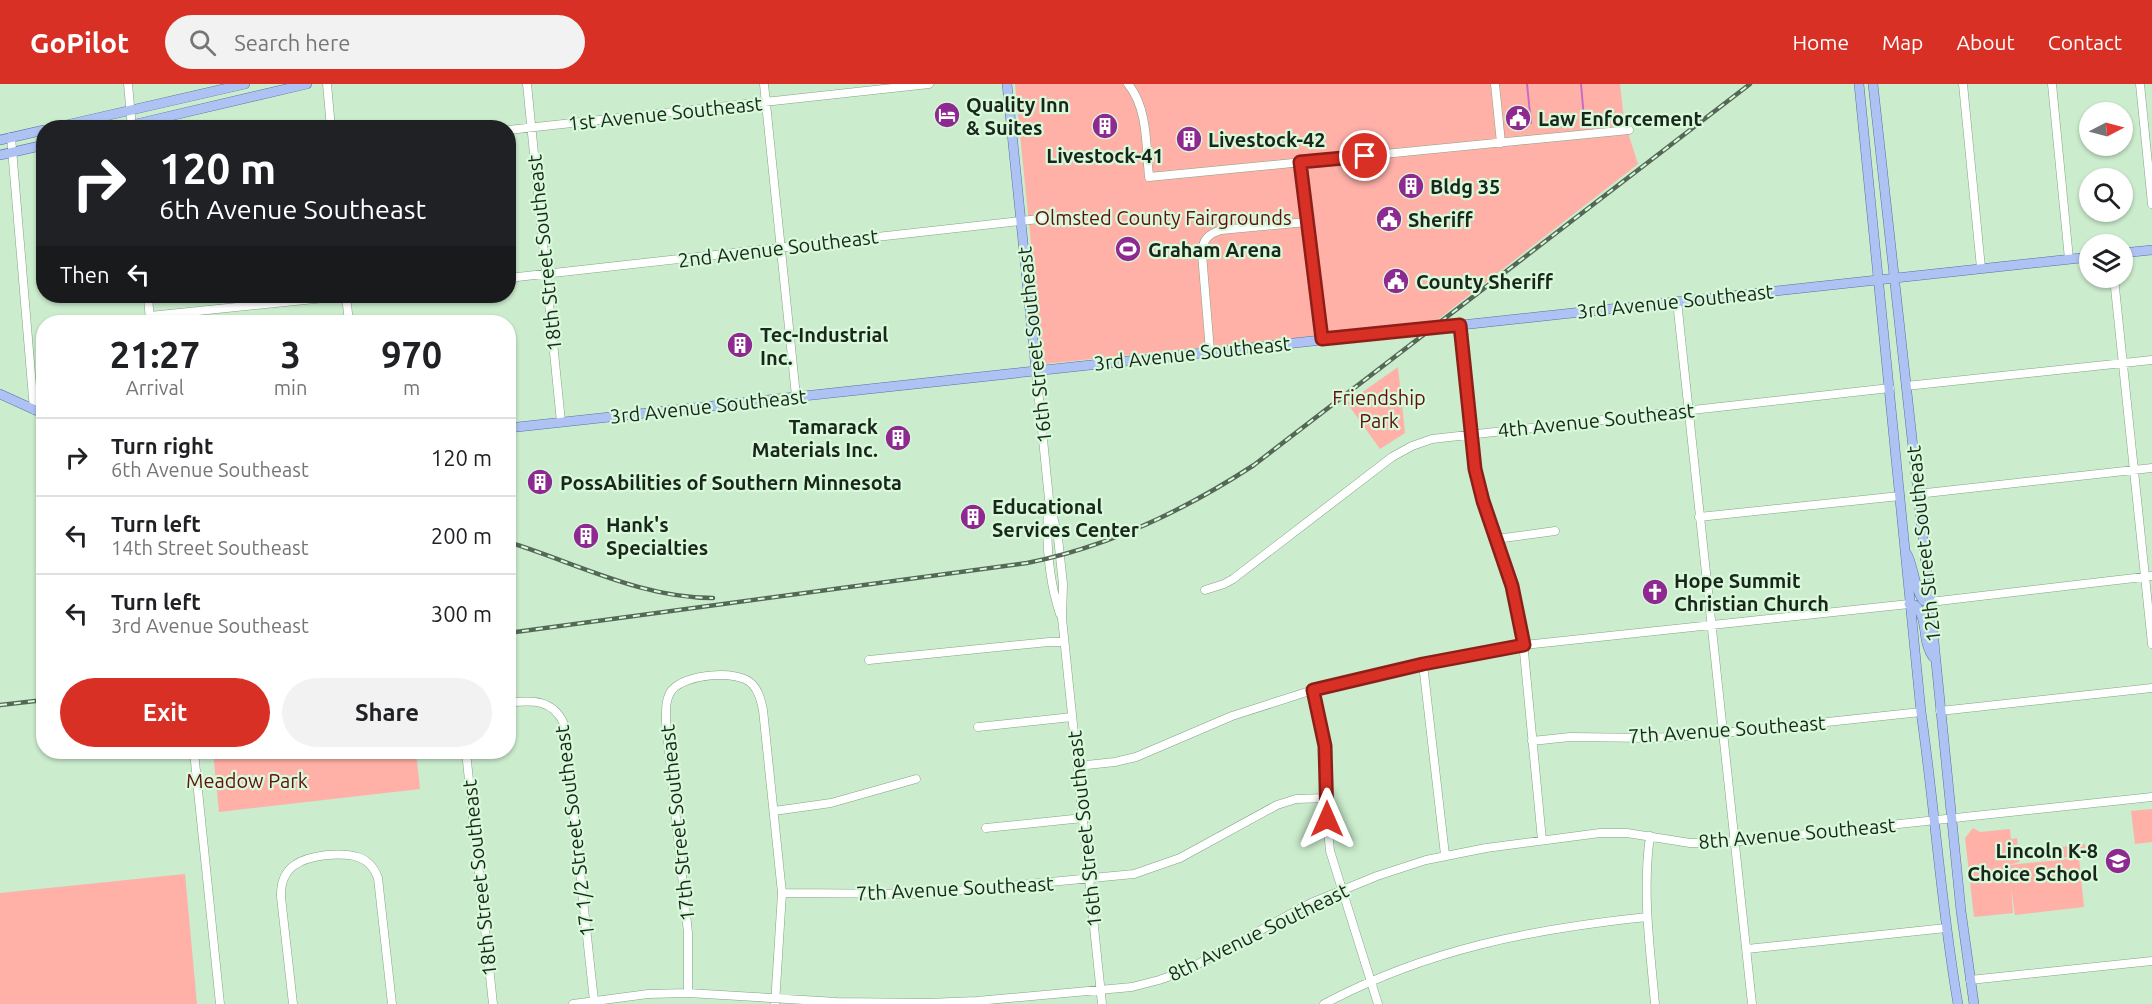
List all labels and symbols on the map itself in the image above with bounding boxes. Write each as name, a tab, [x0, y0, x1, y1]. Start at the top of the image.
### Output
street label: 1st Avenue Southeast	[567, 91, 763, 135]
place label: Quality Inn & Suites	[966, 93, 1069, 139]
hotel icon: Quality Inn & Suites	[932, 100, 962, 130]
north arrow	[2079, 102, 2133, 156]
public building icon: Law Enforcement	[1503, 103, 1533, 133]
place label: Law Enforcement	[1538, 107, 1702, 130]
building icon: Livestock-41	[1090, 111, 1120, 141]
building icon: Livestock-42	[1174, 124, 1204, 154]
place label: Livestock-42	[1208, 128, 1326, 151]
pin	[1339, 130, 1390, 181]
place label: Livestock-41	[1046, 144, 1164, 167]
street label: 18th Street Southeast	[522, 153, 566, 352]
building icon: Bldg 35	[1396, 171, 1426, 201]
place label: Bldg 35	[1430, 175, 1500, 198]
public building icon: Sheriff	[1374, 204, 1404, 234]
park label: Olmsted County Fairgrounds	[1034, 206, 1292, 229]
place label: Sheriff	[1408, 208, 1473, 231]
street label: 2nd Avenue Southeast	[677, 224, 880, 272]
sports icon: Graham Arena	[1113, 234, 1143, 264]
place label: Graham Arena	[1148, 238, 1282, 261]
street label: 16th Street Southeast	[1012, 245, 1056, 444]
public building icon: County Sheriff	[1381, 266, 1411, 296]
place label: County Sheriff	[1416, 270, 1554, 293]
street label: 3rd Avenue Southeast	[1575, 279, 1775, 323]
place label: Tec-Industrial Inc.	[760, 323, 888, 369]
building icon: Tec-Industrial Inc.	[725, 330, 755, 360]
street label: 3rd Avenue Southeast	[1092, 331, 1292, 375]
street label: 3rd Avenue Southeast	[608, 384, 808, 428]
park label: Friendship Park	[1332, 386, 1426, 432]
street label: 4th Avenue Southeast	[1496, 398, 1696, 442]
place label: Tamarack Materials Inc.	[752, 415, 878, 461]
building icon: Tamarack Materials Inc.	[883, 423, 913, 453]
street label: 12th Street Southeast	[1901, 444, 1945, 643]
building icon: PossAbilities of Southern Minnesota	[525, 467, 555, 497]
place label: PossAbilities of Southern Minnesota	[560, 471, 902, 494]
place label: Educational Services Center	[992, 495, 1140, 541]
building icon: Educational Services Center	[958, 502, 988, 532]
place label: Hank's Specialties	[606, 513, 708, 559]
building icon: Hank's Specialties	[571, 521, 601, 551]
place label: Hope Summit Christian Church	[1674, 569, 1829, 615]
church icon: Hope Summit Christian Church	[1640, 577, 1670, 607]
street label: 7th Avenue Southeast	[1628, 711, 1827, 747]
street label: 17th Street Southeast	[655, 723, 699, 922]
street label: 17 1/2 Street Southeast	[550, 724, 598, 938]
street label: 16th Street Southeast	[1062, 729, 1106, 928]
park label: Meadow Park	[186, 769, 308, 792]
street label: 18th Street Southeast	[457, 778, 501, 977]
position arrow	[1295, 787, 1359, 851]
street label: 8th Avenue Southeast	[1697, 813, 1897, 853]
place label: Lincoln K-8 Choice School	[1967, 839, 2098, 885]
school or university icon: Lincoln K-8 Choice School	[2103, 846, 2133, 876]
street label: 7th Avenue Southeast	[856, 871, 1055, 905]
street label: 8th Avenue Southeast	[1164, 878, 1352, 986]

